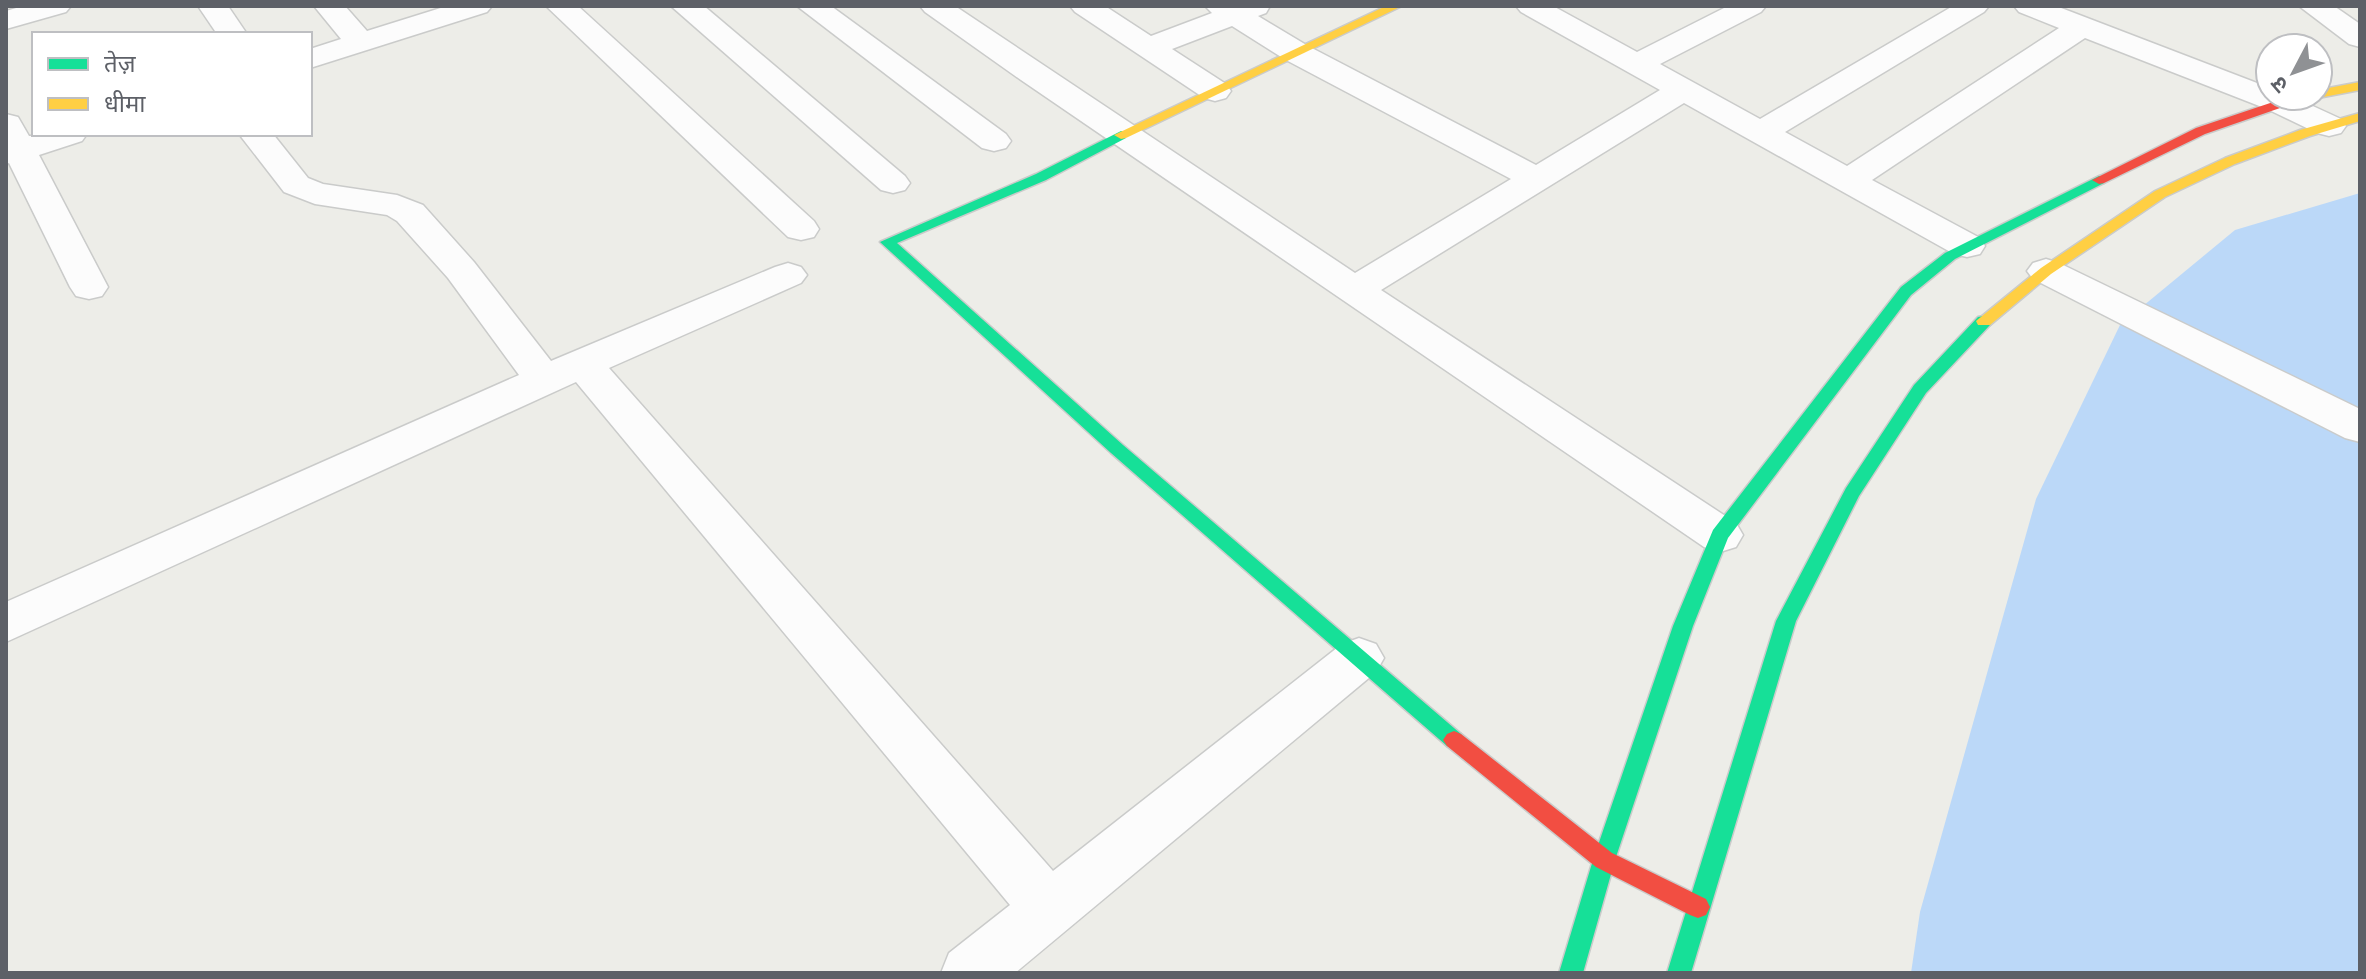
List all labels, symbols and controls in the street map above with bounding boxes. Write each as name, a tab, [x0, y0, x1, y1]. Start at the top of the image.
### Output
legend	[32, 32, 312, 136]
north arrow	[2254, 32, 2334, 112]
text: तेज़	[104, 49, 137, 79]
text: उ	[2264, 70, 2294, 99]
text: धीमा	[104, 89, 146, 119]

